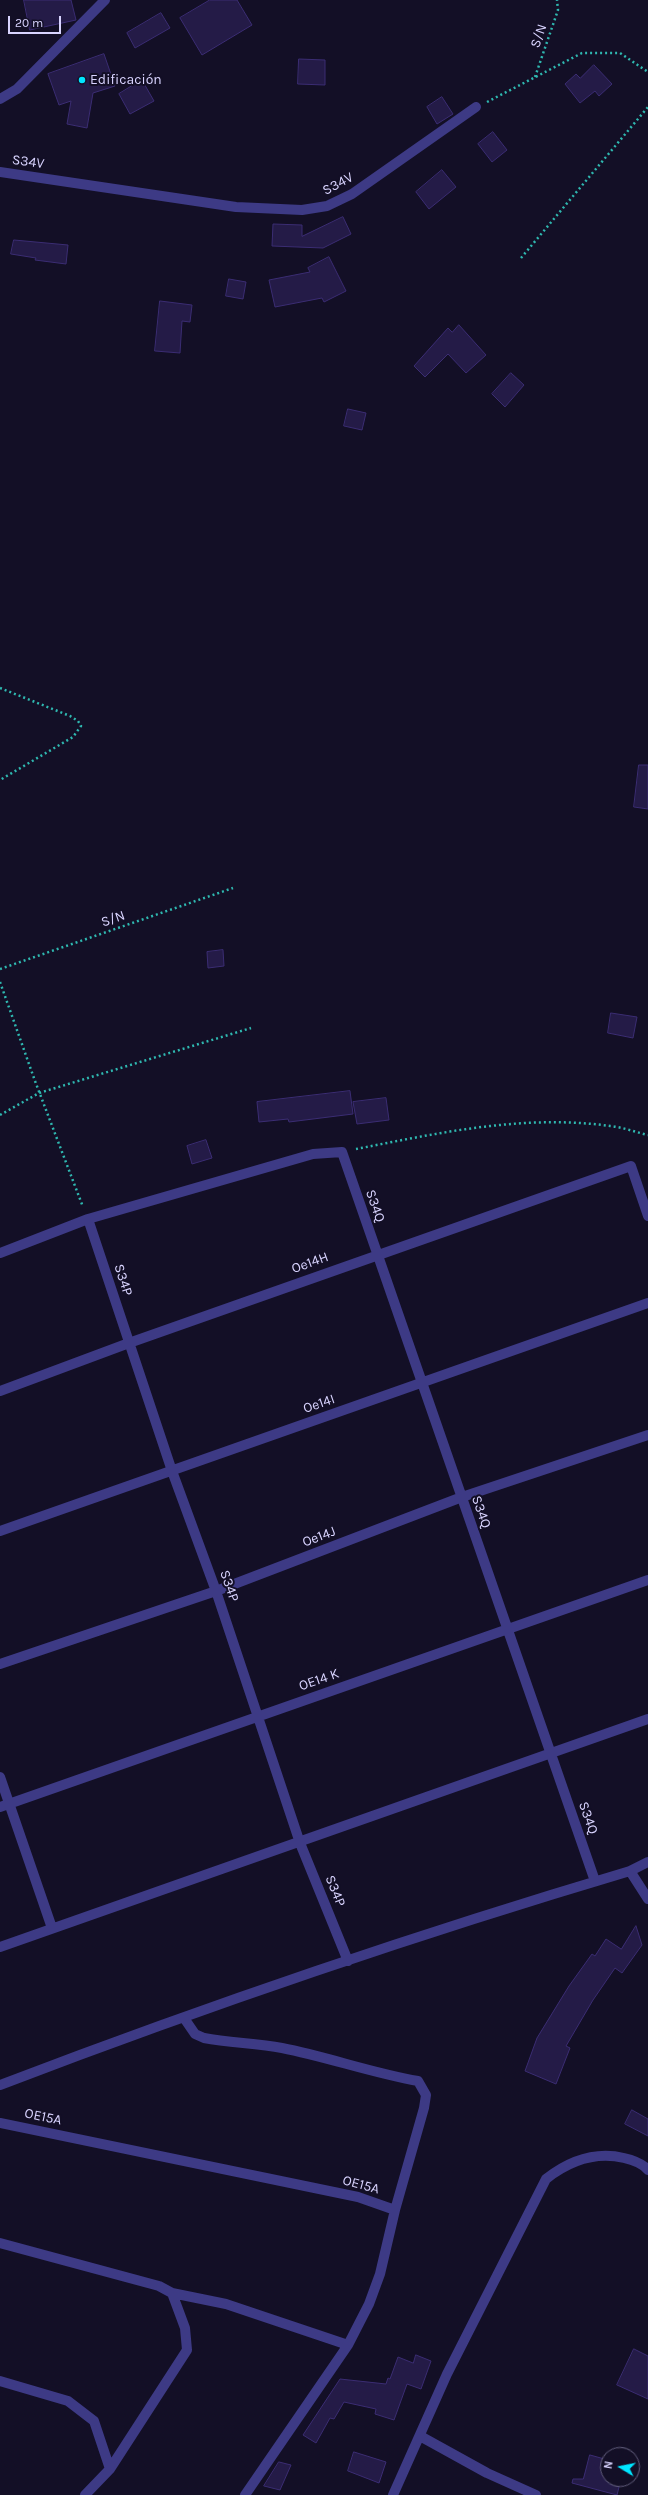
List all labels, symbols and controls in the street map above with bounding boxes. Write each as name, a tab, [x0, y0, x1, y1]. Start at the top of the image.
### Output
scale bar	[10, 8, 63, 34]
text: 20 m	[15, 16, 43, 30]
street label: S/N	[527, 22, 551, 50]
place label: Edificación	[90, 72, 162, 88]
marker: Edificación	[77, 75, 87, 85]
street label: S34V	[11, 151, 45, 173]
street label: S34V	[320, 169, 356, 199]
street label: S/N	[99, 907, 127, 931]
street label: S34Q	[362, 1187, 388, 1225]
street label: Oe14H	[289, 1249, 331, 1277]
street label: S34P	[110, 1262, 136, 1298]
street label: Oe14I	[301, 1391, 337, 1417]
street label: S34Q	[468, 1493, 494, 1531]
street label: Oe14J	[300, 1523, 338, 1551]
street label: S34P	[216, 1568, 242, 1604]
street label: OE14 K	[297, 1665, 341, 1695]
street label: S34Q	[575, 1799, 601, 1837]
street label: S34P	[321, 1873, 349, 1909]
street label: OE15A	[23, 2105, 63, 2129]
street label: OE15A	[341, 2172, 381, 2198]
north arrow	[600, 2447, 640, 2487]
text: N	[602, 2460, 616, 2470]

